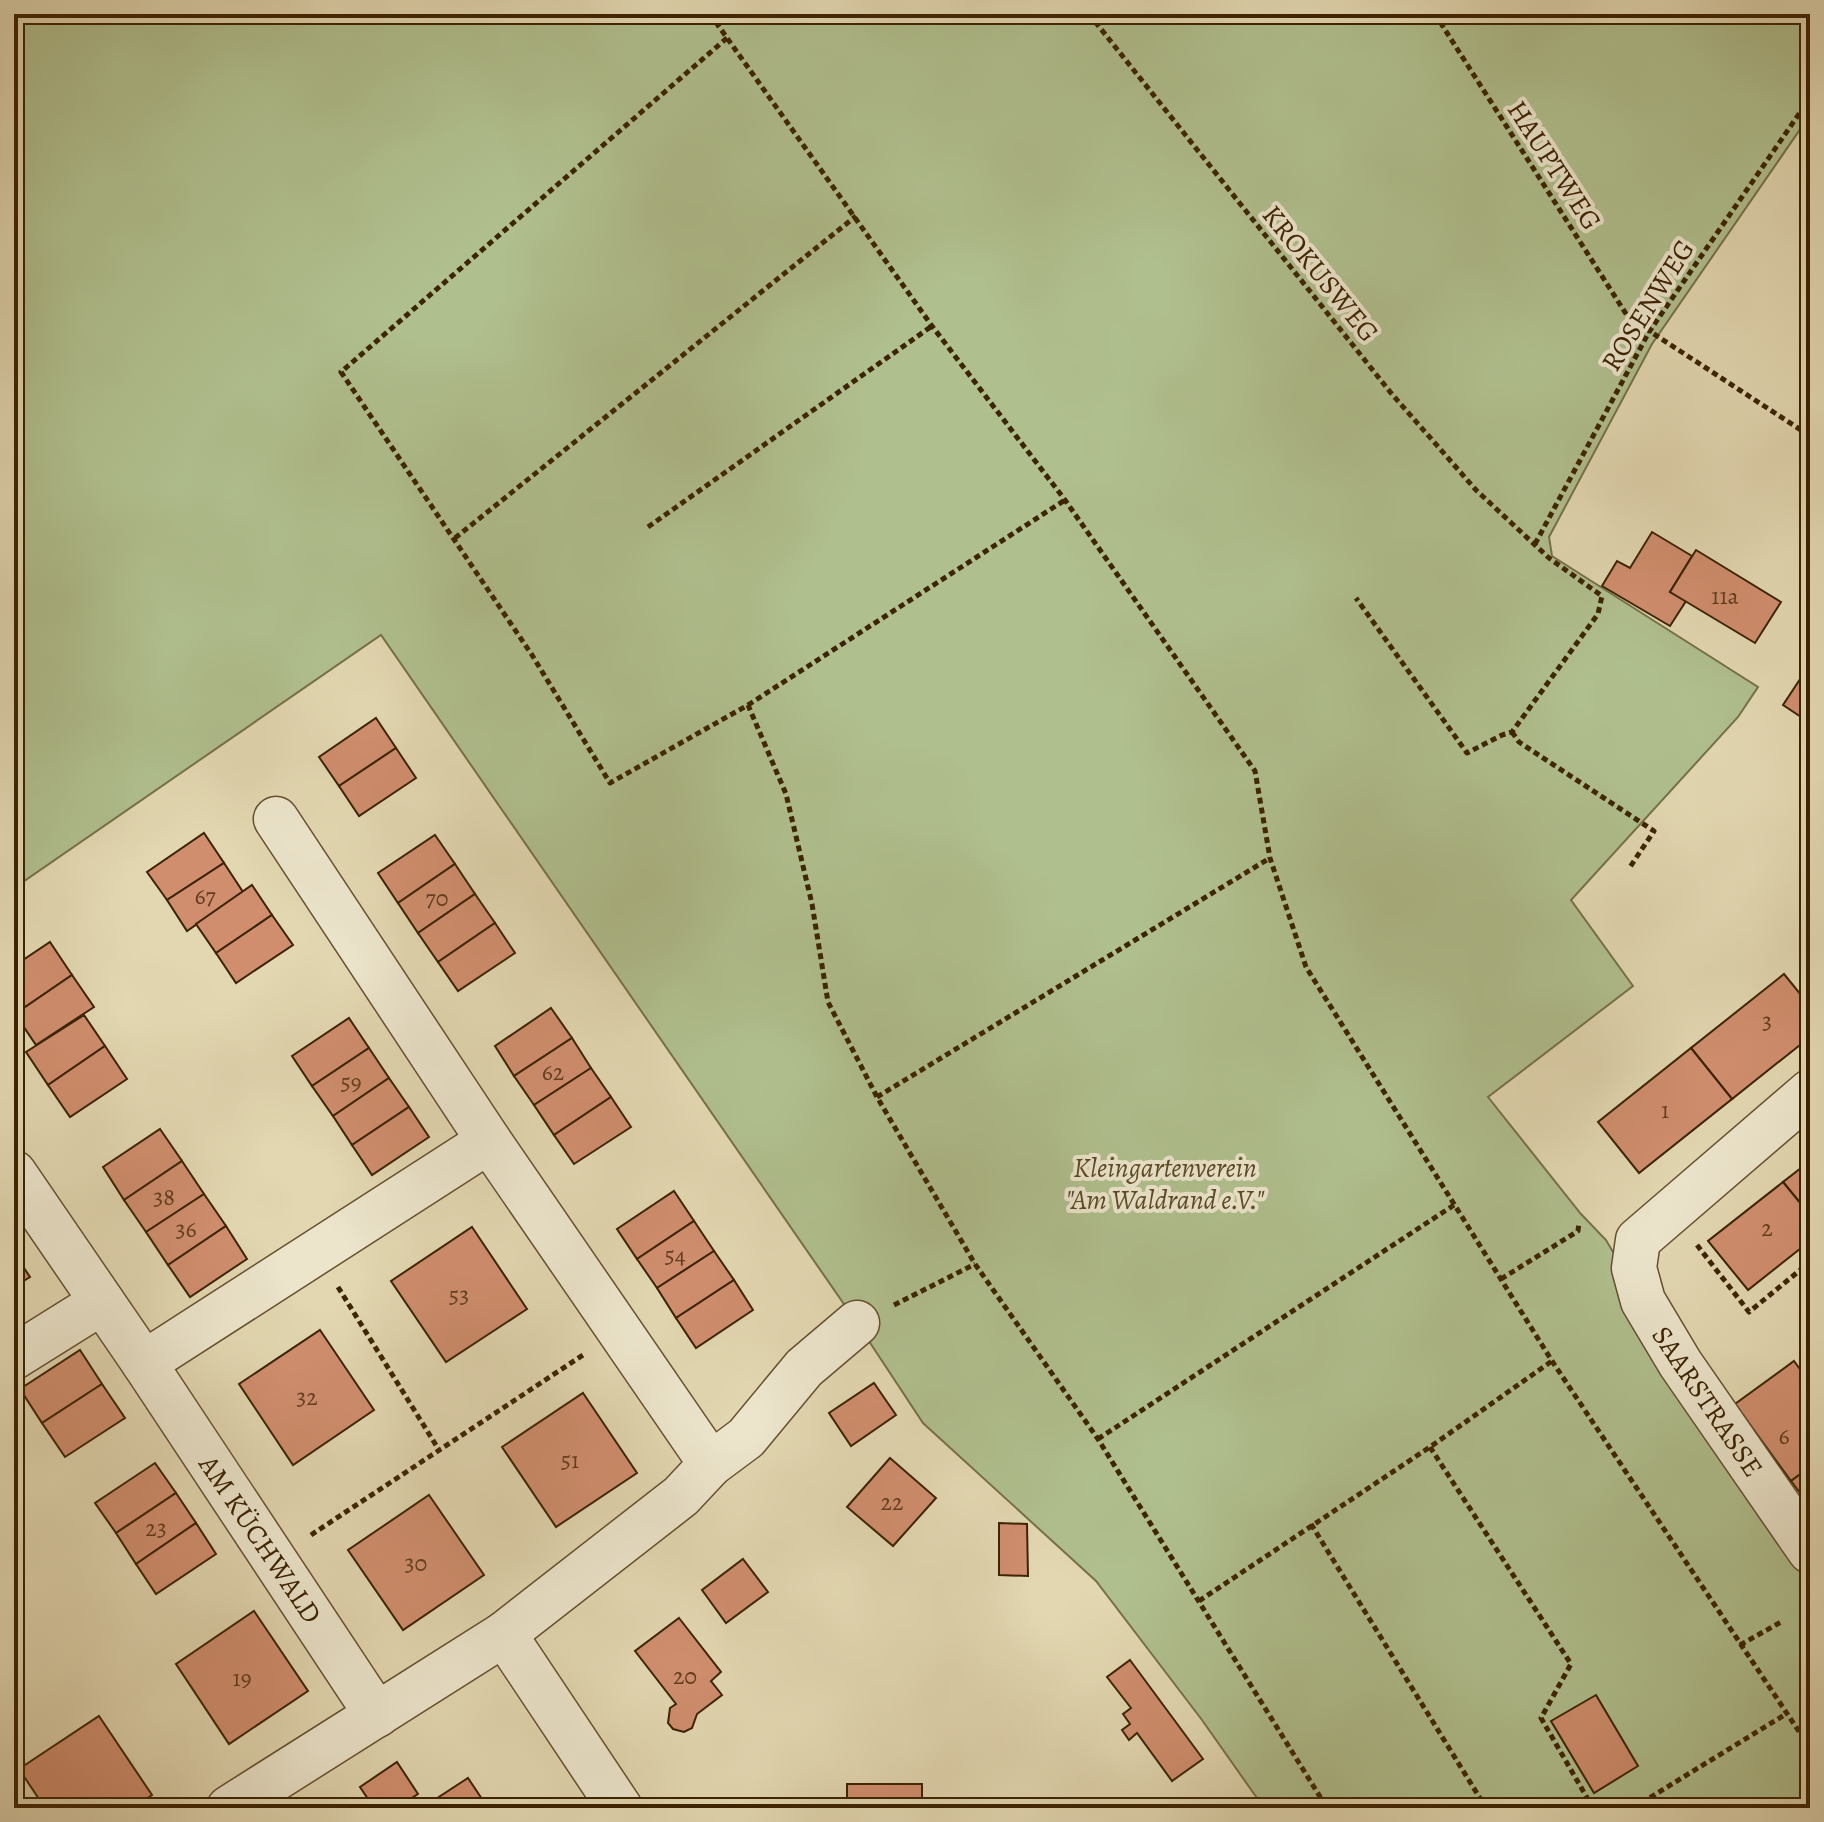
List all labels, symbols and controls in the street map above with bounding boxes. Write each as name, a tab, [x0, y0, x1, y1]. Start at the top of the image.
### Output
street label: HAUPTWEG	[1498, 93, 1610, 238]
street label: KROKUSWEG	[1253, 197, 1387, 350]
street label: ROSENWEG	[1592, 232, 1703, 379]
house number: 11a	[1711, 580, 1740, 612]
house number: 67	[194, 880, 217, 912]
house number: 70	[426, 882, 448, 914]
house number: 3	[1762, 1005, 1772, 1037]
house number: 62	[542, 1056, 564, 1088]
house number: 59	[340, 1066, 362, 1098]
house number: 1	[1661, 1094, 1669, 1126]
park label: Kleingartenverein "Am Waldrand e.V."	[1066, 1149, 1265, 1219]
house number: 38	[153, 1181, 175, 1213]
house number: 2	[1761, 1212, 1773, 1244]
house number: 36	[175, 1213, 197, 1245]
house number: 54	[664, 1239, 686, 1271]
house number: 53	[449, 1279, 469, 1311]
street label: SAARSTRASSE	[1643, 1319, 1772, 1485]
house number: 32	[296, 1381, 318, 1413]
house number: 6	[1778, 1420, 1790, 1452]
house number: 51	[561, 1444, 579, 1476]
street label: AM KÜCHWALD	[189, 1447, 331, 1631]
house number: 22	[881, 1486, 903, 1518]
house number: 23	[145, 1512, 167, 1544]
house number: 30	[405, 1547, 427, 1579]
house number: 20	[673, 1660, 697, 1692]
house number: 19	[232, 1662, 252, 1694]

